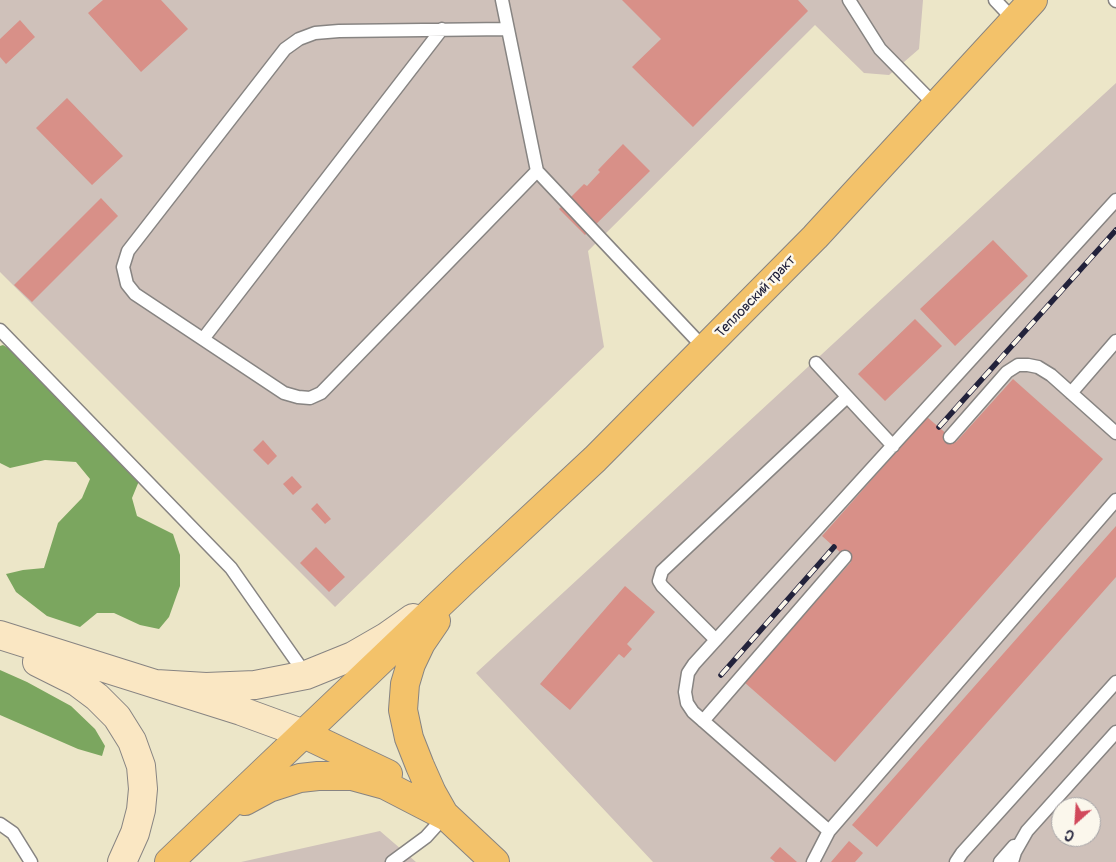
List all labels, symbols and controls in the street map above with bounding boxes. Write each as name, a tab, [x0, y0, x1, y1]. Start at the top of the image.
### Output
street label: Тепловский тракт	[712, 252, 800, 342]
north arrow	[1051, 797, 1101, 847]
text: С	[1062, 826, 1077, 845]

